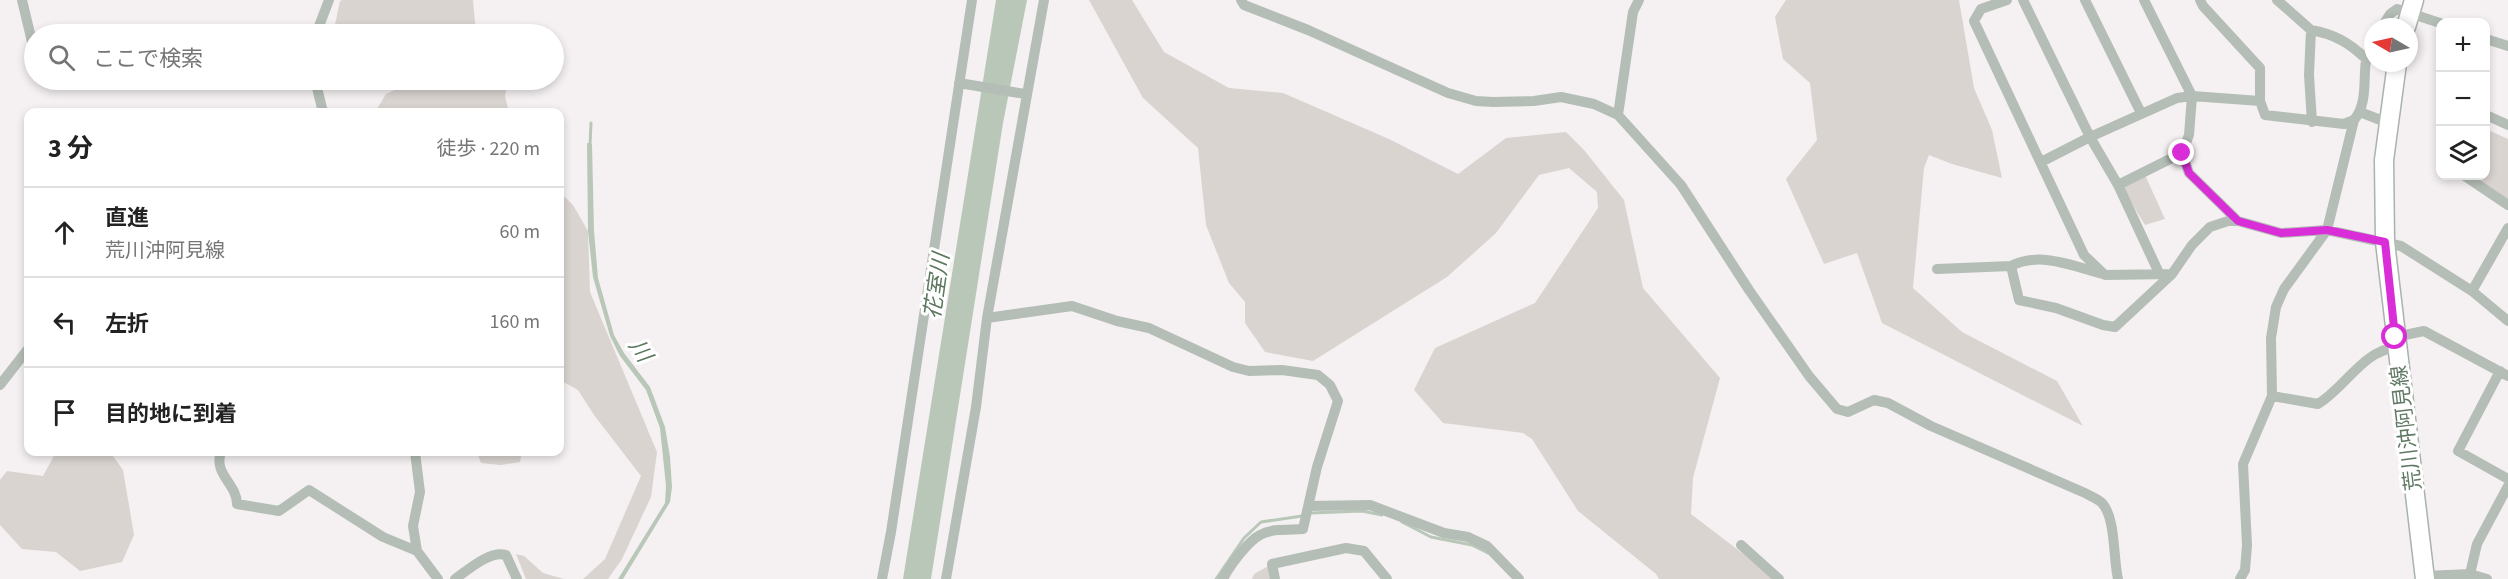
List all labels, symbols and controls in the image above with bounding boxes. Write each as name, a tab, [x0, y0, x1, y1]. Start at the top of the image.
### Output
north arrow	[2364, 18, 2418, 72]
map controls	[2436, 18, 2490, 180]
button: +	[2436, 18, 2490, 72]
search box	[24, 24, 564, 90]
icon: search	[45, 41, 78, 74]
text: ここで検索	[93, 43, 203, 75]
button: −	[2436, 72, 2490, 126]
button: layers	[2436, 126, 2490, 180]
text: 3 分	[48, 130, 93, 167]
text: 徒歩 · 220 m	[437, 135, 540, 163]
route end	[2168, 139, 2194, 165]
text: 直進	[105, 202, 149, 234]
icon: ahead	[48, 216, 81, 249]
text: 60 m	[500, 218, 540, 246]
text: 荒川沖阿見線	[105, 237, 225, 265]
water label: 花室川	[917, 249, 958, 321]
icon: left	[48, 306, 81, 339]
text: 左折	[105, 308, 149, 340]
text: 160 m	[490, 308, 540, 336]
route start	[2381, 323, 2407, 349]
water label: 川	[621, 332, 661, 370]
street label: 荒川沖阿見線	[2383, 364, 2429, 492]
icon: arrive	[48, 396, 81, 429]
text: 目的地に到着	[105, 398, 237, 430]

